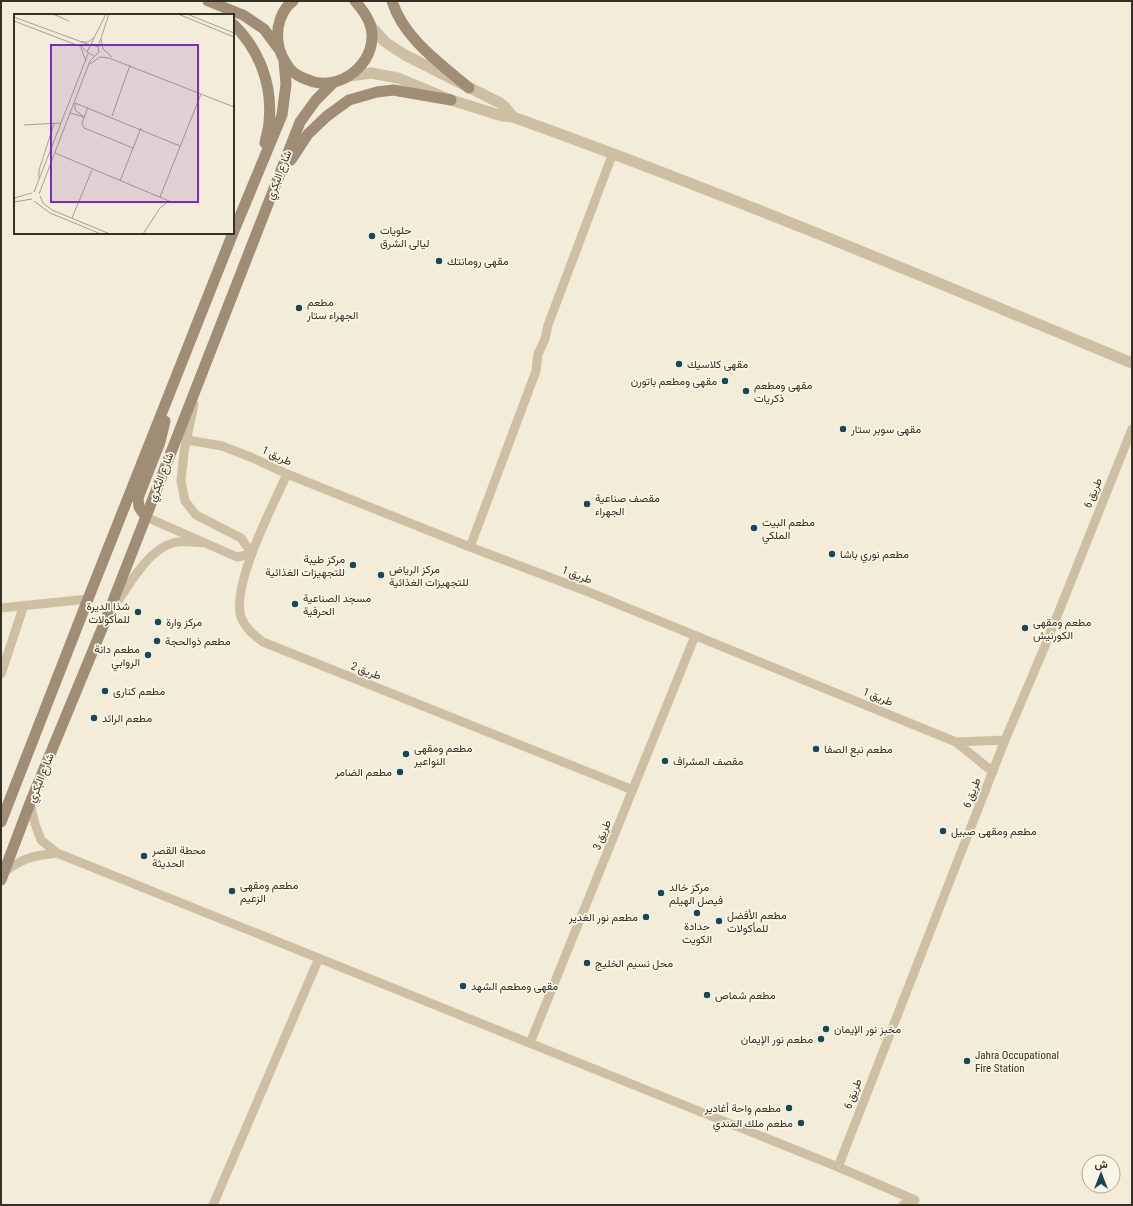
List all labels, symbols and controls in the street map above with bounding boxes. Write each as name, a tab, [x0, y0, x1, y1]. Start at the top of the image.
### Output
inset map	[14, 14, 234, 234]
street label: شارع البكري	[264, 148, 297, 203]
place label: حلويات ليالى الشرق	[380, 224, 429, 250]
marker: حلويات ليالى الشرق	[367, 231, 377, 241]
place label: مقهى رومانتك	[447, 255, 509, 268]
marker: مقهى رومانتك	[434, 256, 444, 266]
place label: مطعم الجهراء ستار	[306, 296, 358, 322]
marker: مطعم الجهراء ستار	[294, 303, 304, 313]
place label: مقهى كلاسيك	[687, 358, 748, 371]
marker: مقهى كلاسيك	[674, 359, 684, 369]
place label: مقهى ومطعم باتورن	[631, 375, 717, 389]
marker: مقهى ومطعم باتورن	[720, 376, 730, 386]
place label: مقهى ومطعم ذكريات	[754, 379, 812, 405]
marker: مقهى ومطعم ذكريات	[741, 386, 751, 396]
place label: مقهى سوبر ستار	[850, 423, 921, 436]
marker: مقهى سوبر ستار	[838, 424, 848, 434]
street label: طريق 1	[260, 443, 294, 469]
street label: شارع البكري	[146, 450, 179, 505]
street label: طريق 6	[1081, 476, 1105, 510]
place label: مقصف صناعية الجهراء	[595, 492, 660, 518]
marker: مقصف صناعية الجهراء	[582, 499, 592, 509]
place label: مطعم البيت الملكي	[762, 516, 815, 545]
marker: مطعم البيت الملكي	[749, 523, 759, 533]
place label: مطعم نوري باشا	[840, 548, 909, 564]
marker: مطعم نوري باشا	[827, 549, 837, 559]
place label: مركز طيبة للتجهيزات الغذائية	[265, 553, 345, 579]
marker: مركز طيبة للتجهيزات الغذائية	[348, 560, 358, 570]
place label: مركز الرياض للتجهيزات الغذائية	[389, 563, 469, 589]
street label: طريق 1	[560, 563, 594, 587]
marker: مركز الرياض للتجهيزات الغذائية	[376, 570, 386, 580]
place label: مسجد الصناعية الحرفية	[303, 592, 371, 618]
marker: مسجد الصناعية الحرفية	[290, 599, 300, 609]
place label: شذا الديرة للمأكولات	[87, 600, 130, 626]
marker: شذا الديرة للمأكولات	[133, 607, 143, 617]
place label: مركز وارة	[166, 616, 202, 629]
place label: مطعم ومقهى الكورنيش	[1033, 616, 1091, 642]
marker: مركز وارة	[153, 617, 163, 627]
marker: مطعم ومقهى الكورنيش	[1020, 623, 1030, 633]
place label: مطعم ذوالحجة	[165, 635, 231, 649]
marker: مطعم ذوالحجة	[152, 636, 162, 646]
place label: مطعم دانة الروابي	[94, 643, 140, 672]
marker: مطعم دانة الروابي	[143, 650, 153, 660]
street label: طريق 2	[349, 659, 383, 683]
place label: مطعم كنارى	[113, 685, 165, 699]
street label: طريق 1	[861, 685, 895, 709]
marker: مطعم كنارى	[100, 686, 110, 696]
place label: مطعم الرائد	[102, 712, 152, 726]
marker: مطعم الرائد	[89, 713, 99, 723]
place label: مطعم ومقهى النواعير	[413, 742, 472, 768]
place label: مطعم نبع الصفا	[824, 743, 893, 757]
marker: مطعم نبع الصفا	[811, 744, 821, 754]
marker: مطعم ومقهى النواعير	[401, 749, 411, 759]
street label: شارع البكري	[25, 751, 60, 806]
place label: مقصف المشراف	[673, 755, 744, 768]
marker: مقصف المشراف	[660, 756, 670, 766]
place label: مطعم الضامر	[334, 766, 392, 780]
marker: مطعم الضامر	[395, 767, 405, 777]
street label: طريق 6	[960, 776, 984, 810]
street label: طريق 3	[590, 818, 614, 852]
place label: مطعم ومقهى صبيل	[951, 825, 1037, 839]
marker: مطعم ومقهى صبيل	[938, 826, 948, 836]
place label: محطة القصر الحديثة	[151, 844, 206, 870]
marker: محطة القصر الحديثة	[139, 851, 149, 861]
place label: مطعم ومقهى الزعيم	[240, 879, 298, 906]
place label: مركز خالد فيصل الهيلم	[669, 881, 723, 908]
marker: مطعم ومقهى الزعيم	[227, 886, 237, 896]
marker: مركز خالد فيصل الهيلم	[656, 888, 666, 898]
marker: حدادة الكويت	[692, 908, 702, 918]
place label: مطعم الأفضل للمأكولات	[727, 909, 787, 935]
place label: مطعم نور الغدير	[568, 911, 638, 925]
marker: مطعم نور الغدير	[641, 912, 651, 922]
marker: مطعم الأفضل للمأكولات	[714, 916, 724, 926]
place label: حدادة الكويت	[682, 920, 712, 946]
place label: محل نسيم الخليج	[595, 957, 673, 971]
marker: محل نسيم الخليج	[582, 958, 592, 968]
place label: مقهى ومطعم الشهد	[471, 980, 558, 994]
marker: مقهى ومطعم الشهد	[458, 981, 468, 991]
place label: مطعم شماص	[715, 989, 776, 1003]
marker: مطعم شماص	[702, 990, 712, 1000]
place label: مخبز نور الإيمان	[834, 1023, 901, 1036]
marker: مخبز نور الإيمان	[821, 1024, 831, 1034]
place label: مطعم نور الإيمان	[741, 1033, 813, 1047]
marker: مطعم نور الإيمان	[816, 1034, 826, 1044]
place label: Jahra Occupational Fire Station	[975, 1049, 1059, 1075]
marker: Jahra Occupational Fire Station	[962, 1056, 972, 1066]
street label: طريق 6	[841, 1077, 865, 1111]
place label: مطعم واحة أغادير	[703, 1102, 781, 1116]
marker: مطعم واحة أغادير	[784, 1103, 794, 1113]
place label: مطعم ملك المندي	[713, 1117, 793, 1133]
marker: مطعم ملك المندي	[796, 1118, 806, 1128]
north arrow	[1081, 1154, 1121, 1194]
text: ش	[1094, 1158, 1108, 1171]

